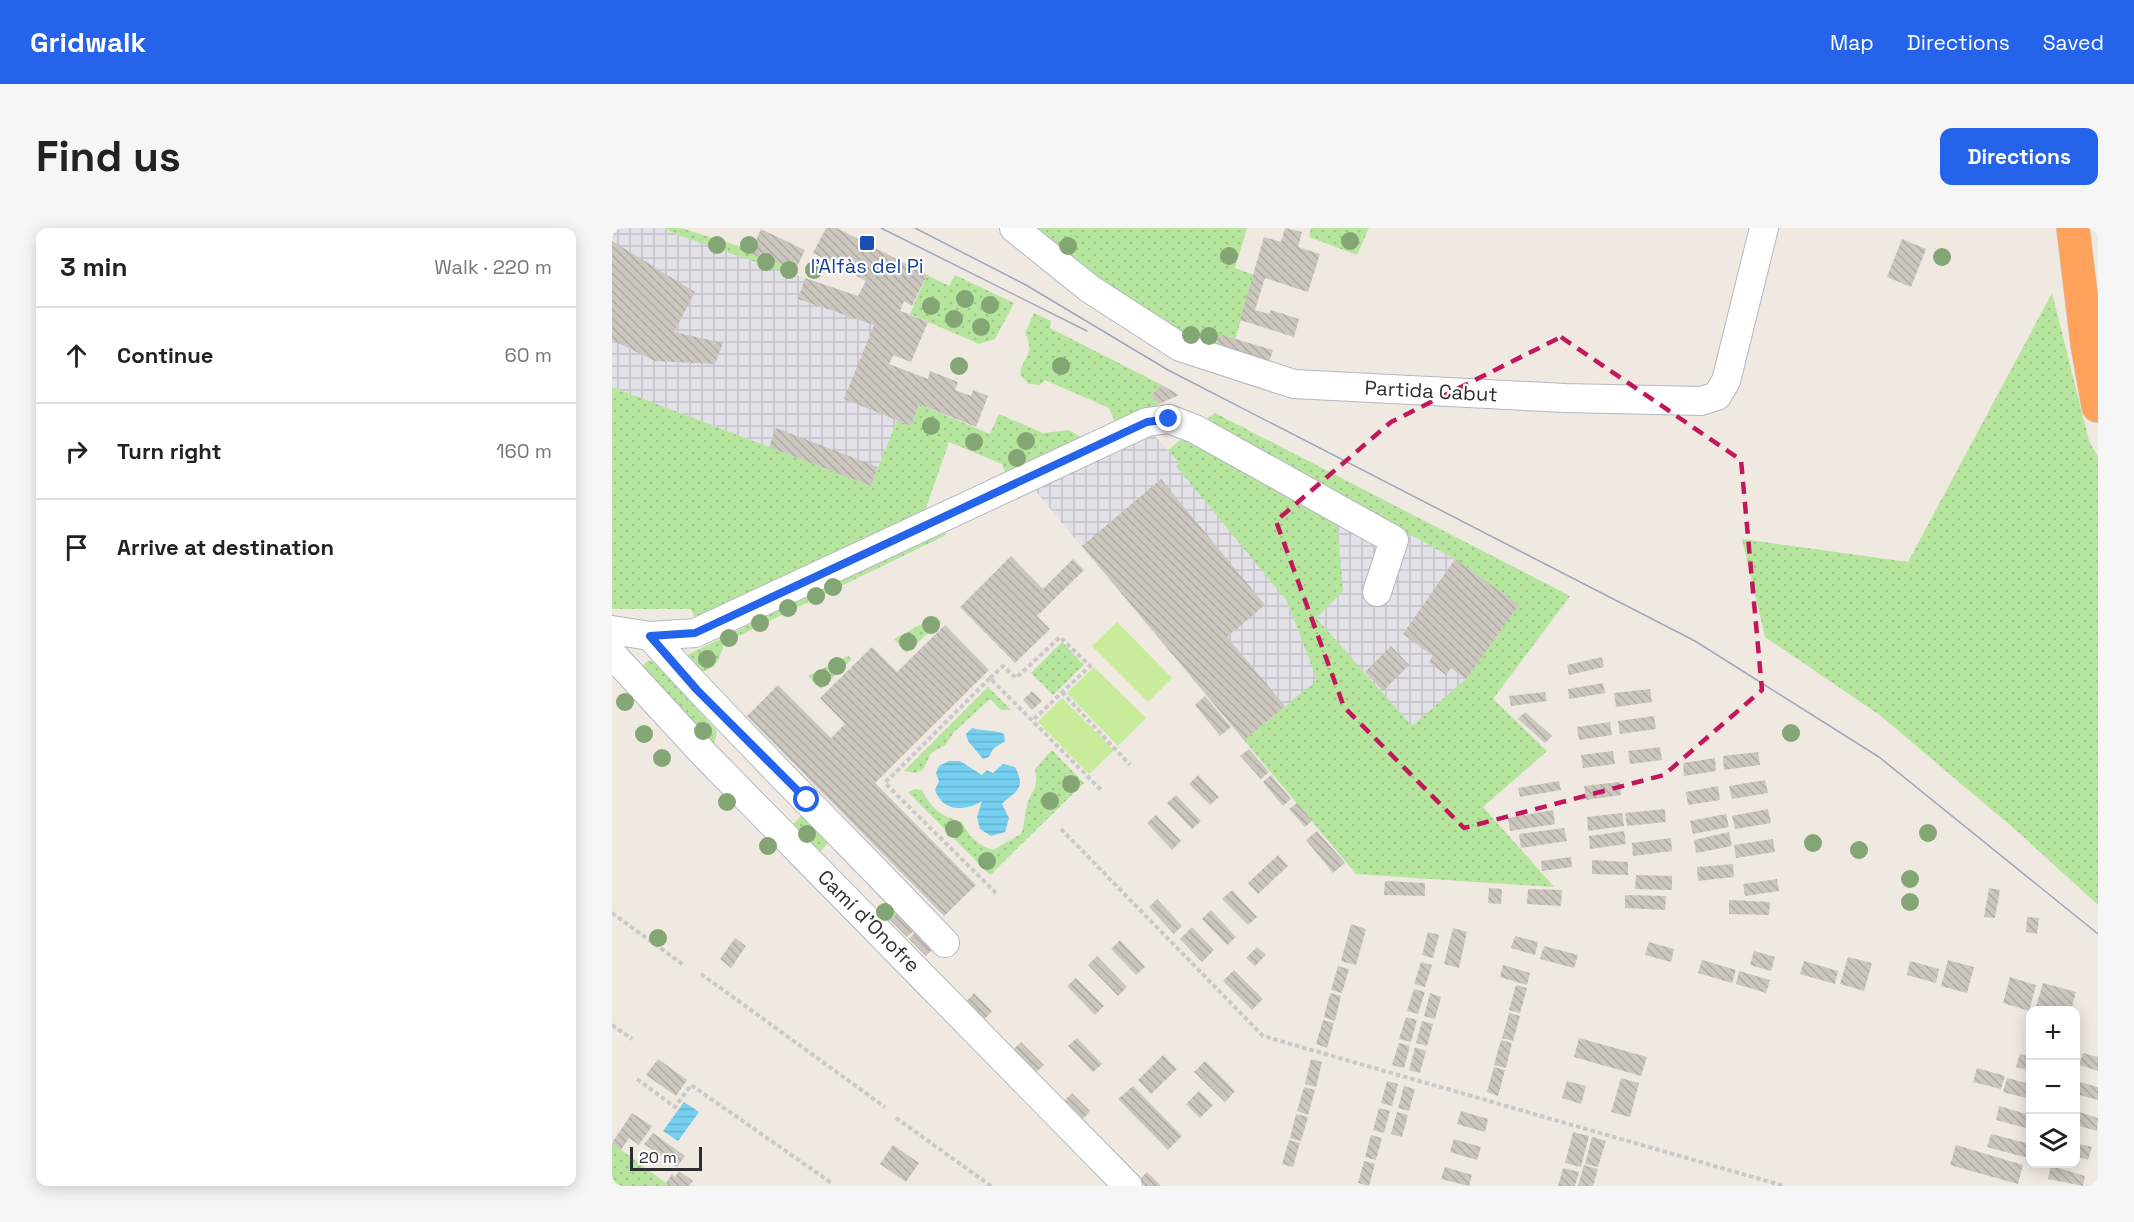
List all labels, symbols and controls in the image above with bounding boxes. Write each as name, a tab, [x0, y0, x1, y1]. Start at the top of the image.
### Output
text: Gridwalk	[30, 24, 146, 60]
text: Map	[1830, 29, 1874, 56]
text: Directions	[1907, 29, 2010, 56]
text: Saved	[2043, 29, 2104, 56]
button: Directions	[1940, 128, 2098, 185]
text: Find us	[36, 130, 181, 183]
marker: l'Alfàs del Pi	[858, 234, 876, 252]
text: 3 min	[60, 250, 128, 284]
place label: l'Alfàs del Pi	[810, 253, 924, 279]
text: Walk · 220 m	[434, 254, 552, 280]
icon: ahead	[60, 339, 93, 372]
text: Continue	[117, 341, 213, 369]
text: 60 m	[505, 342, 552, 368]
street label: Partida Cabut	[1364, 375, 1498, 407]
route end	[1155, 405, 1181, 431]
icon: right	[60, 435, 93, 468]
text: Turn right	[117, 437, 222, 465]
text: 160 m	[496, 438, 552, 464]
icon: arrive	[60, 531, 93, 564]
text: Arrive at destination	[117, 533, 334, 561]
route start	[793, 786, 819, 812]
street label: Camí d'Onofre	[812, 864, 926, 978]
map controls	[2026, 1006, 2080, 1168]
button: +	[2026, 1006, 2080, 1060]
button: −	[2026, 1060, 2080, 1114]
button: layers	[2026, 1114, 2080, 1168]
scale bar	[630, 1144, 702, 1172]
text: 20 m	[639, 1147, 677, 1168]

